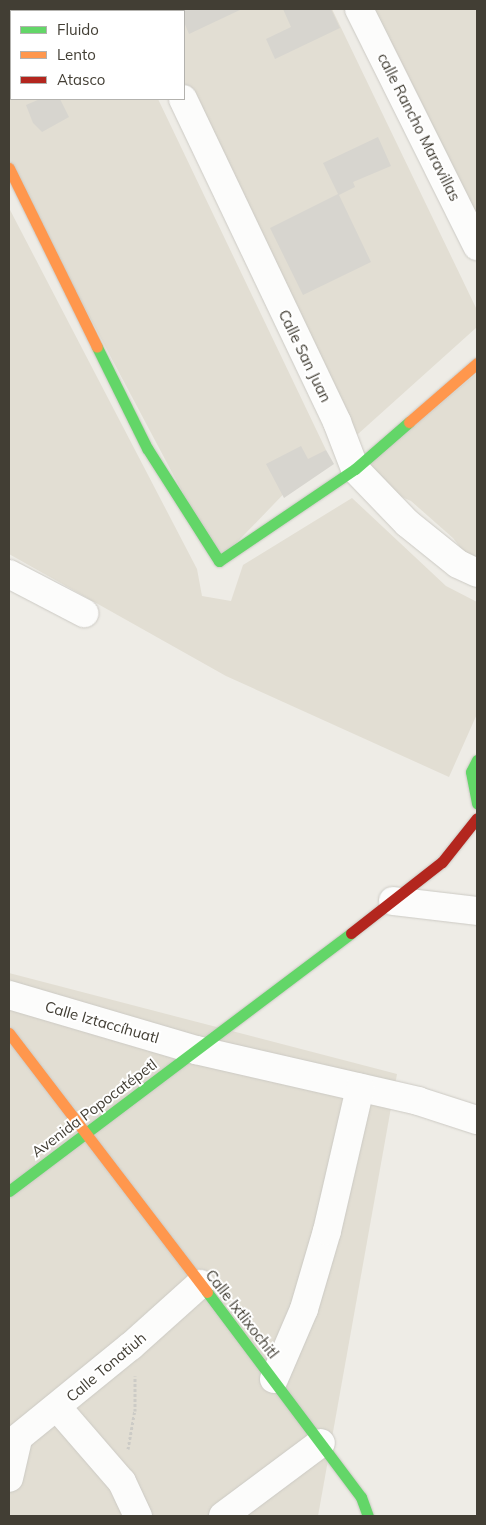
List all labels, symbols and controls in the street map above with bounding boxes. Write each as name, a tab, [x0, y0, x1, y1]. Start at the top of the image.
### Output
legend	[10, 10, 185, 100]
text: Fluido	[57, 20, 99, 39]
text: Lento	[57, 45, 96, 64]
street label: calle Rancho Maravillas	[374, 50, 464, 204]
text: Atasco	[57, 70, 105, 89]
street label: Calle San Juan	[275, 307, 335, 405]
street label: Calle Iztaccíhuatl	[43, 997, 161, 1047]
street label: Avenida Popocatépetl	[28, 1055, 160, 1161]
street label: Calle Ixtlixochitl	[202, 1266, 282, 1362]
street label: Calle Tonatiuh	[62, 1328, 150, 1406]

